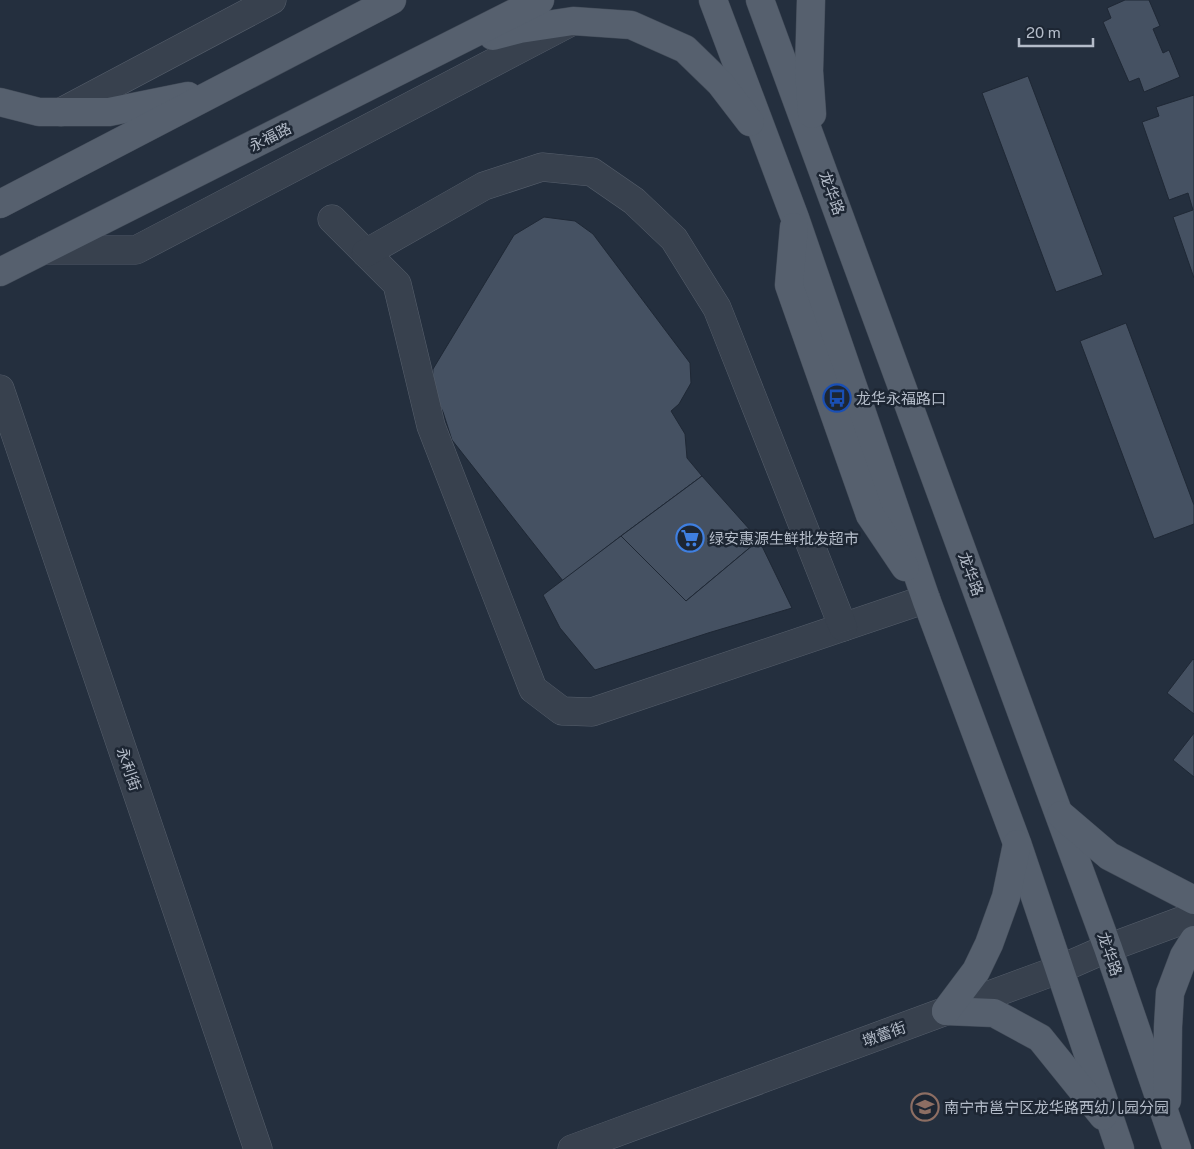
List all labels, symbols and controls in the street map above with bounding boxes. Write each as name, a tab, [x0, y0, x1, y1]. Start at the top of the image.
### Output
scale bar	[1019, 15, 1093, 47]
text: 20 m	[1026, 24, 1061, 41]
street label: 永福路	[246, 119, 294, 155]
street label: 龙华路	[816, 169, 848, 217]
bus stop icon: 龙华永福路口	[822, 383, 852, 413]
place label: 龙华永福路口	[856, 390, 946, 407]
supermarket icon: 绿安惠源生鲜批发超市	[675, 523, 705, 553]
place label: 绿安惠源生鲜批发超市	[709, 530, 859, 547]
street label: 龙华路	[955, 550, 987, 598]
street label: 永利街	[114, 745, 144, 793]
street label: 龙华路	[1095, 930, 1125, 978]
street label: 墩蕾街	[860, 1018, 908, 1050]
school or university icon: 南宁市邕宁区龙华路西幼儿园分园	[910, 1092, 940, 1122]
place label: 南宁市邕宁区龙华路西幼儿园分园	[944, 1099, 1169, 1116]

